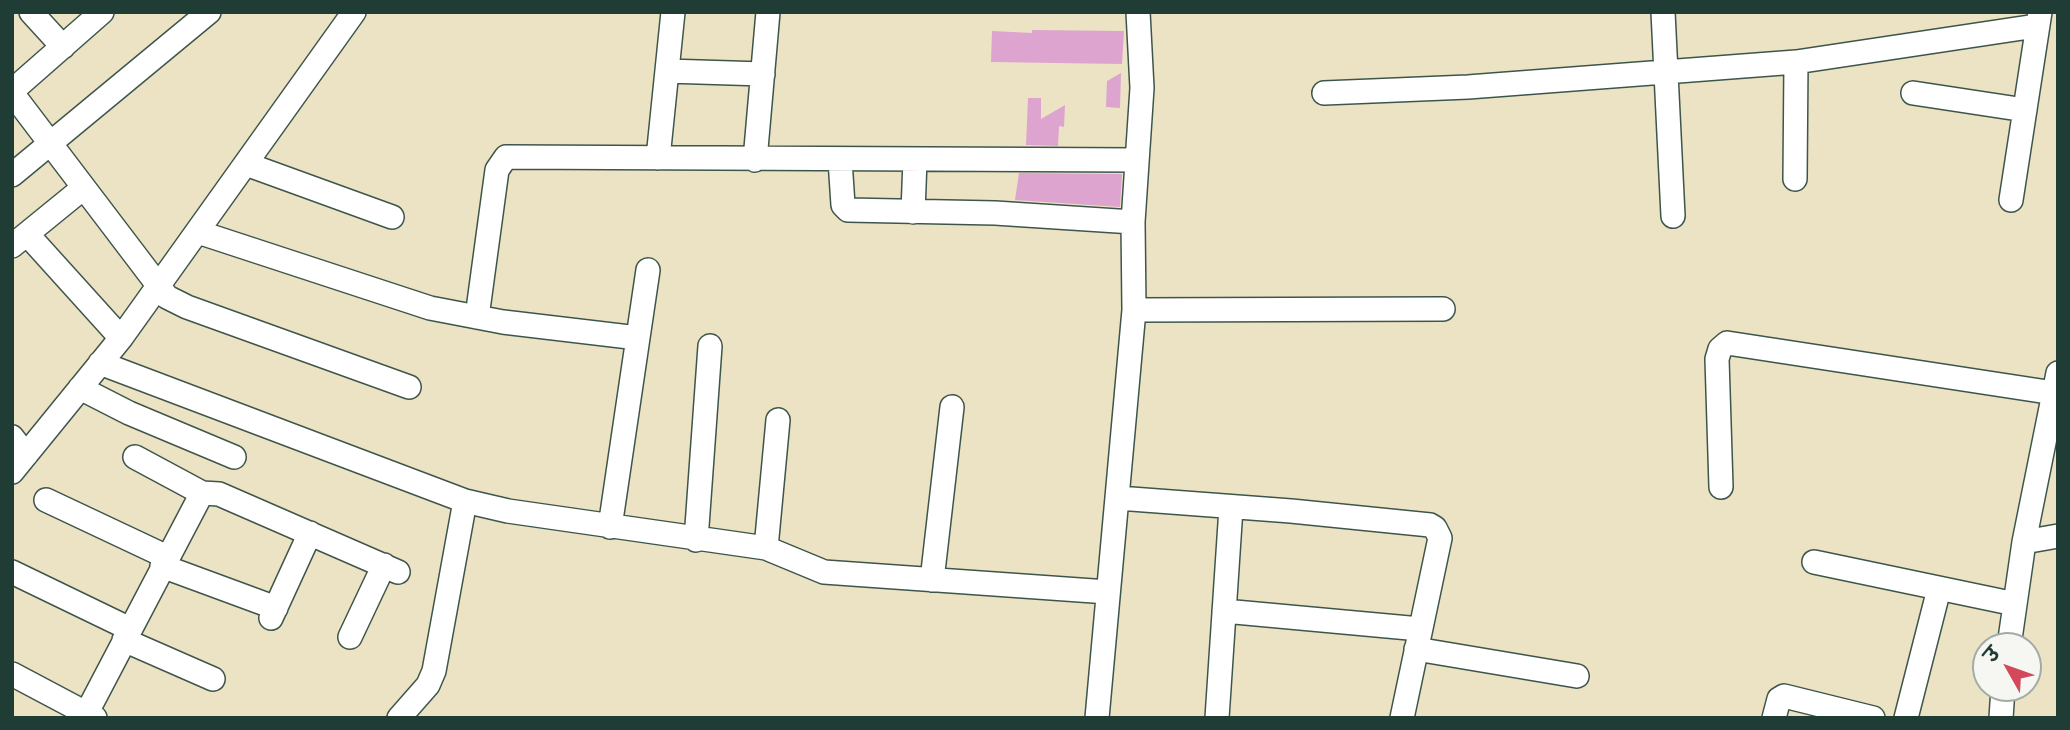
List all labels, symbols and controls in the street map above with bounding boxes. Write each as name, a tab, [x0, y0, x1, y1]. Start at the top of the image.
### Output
north arrow	[1972, 632, 2042, 702]
text: उ	[1979, 642, 2006, 667]

